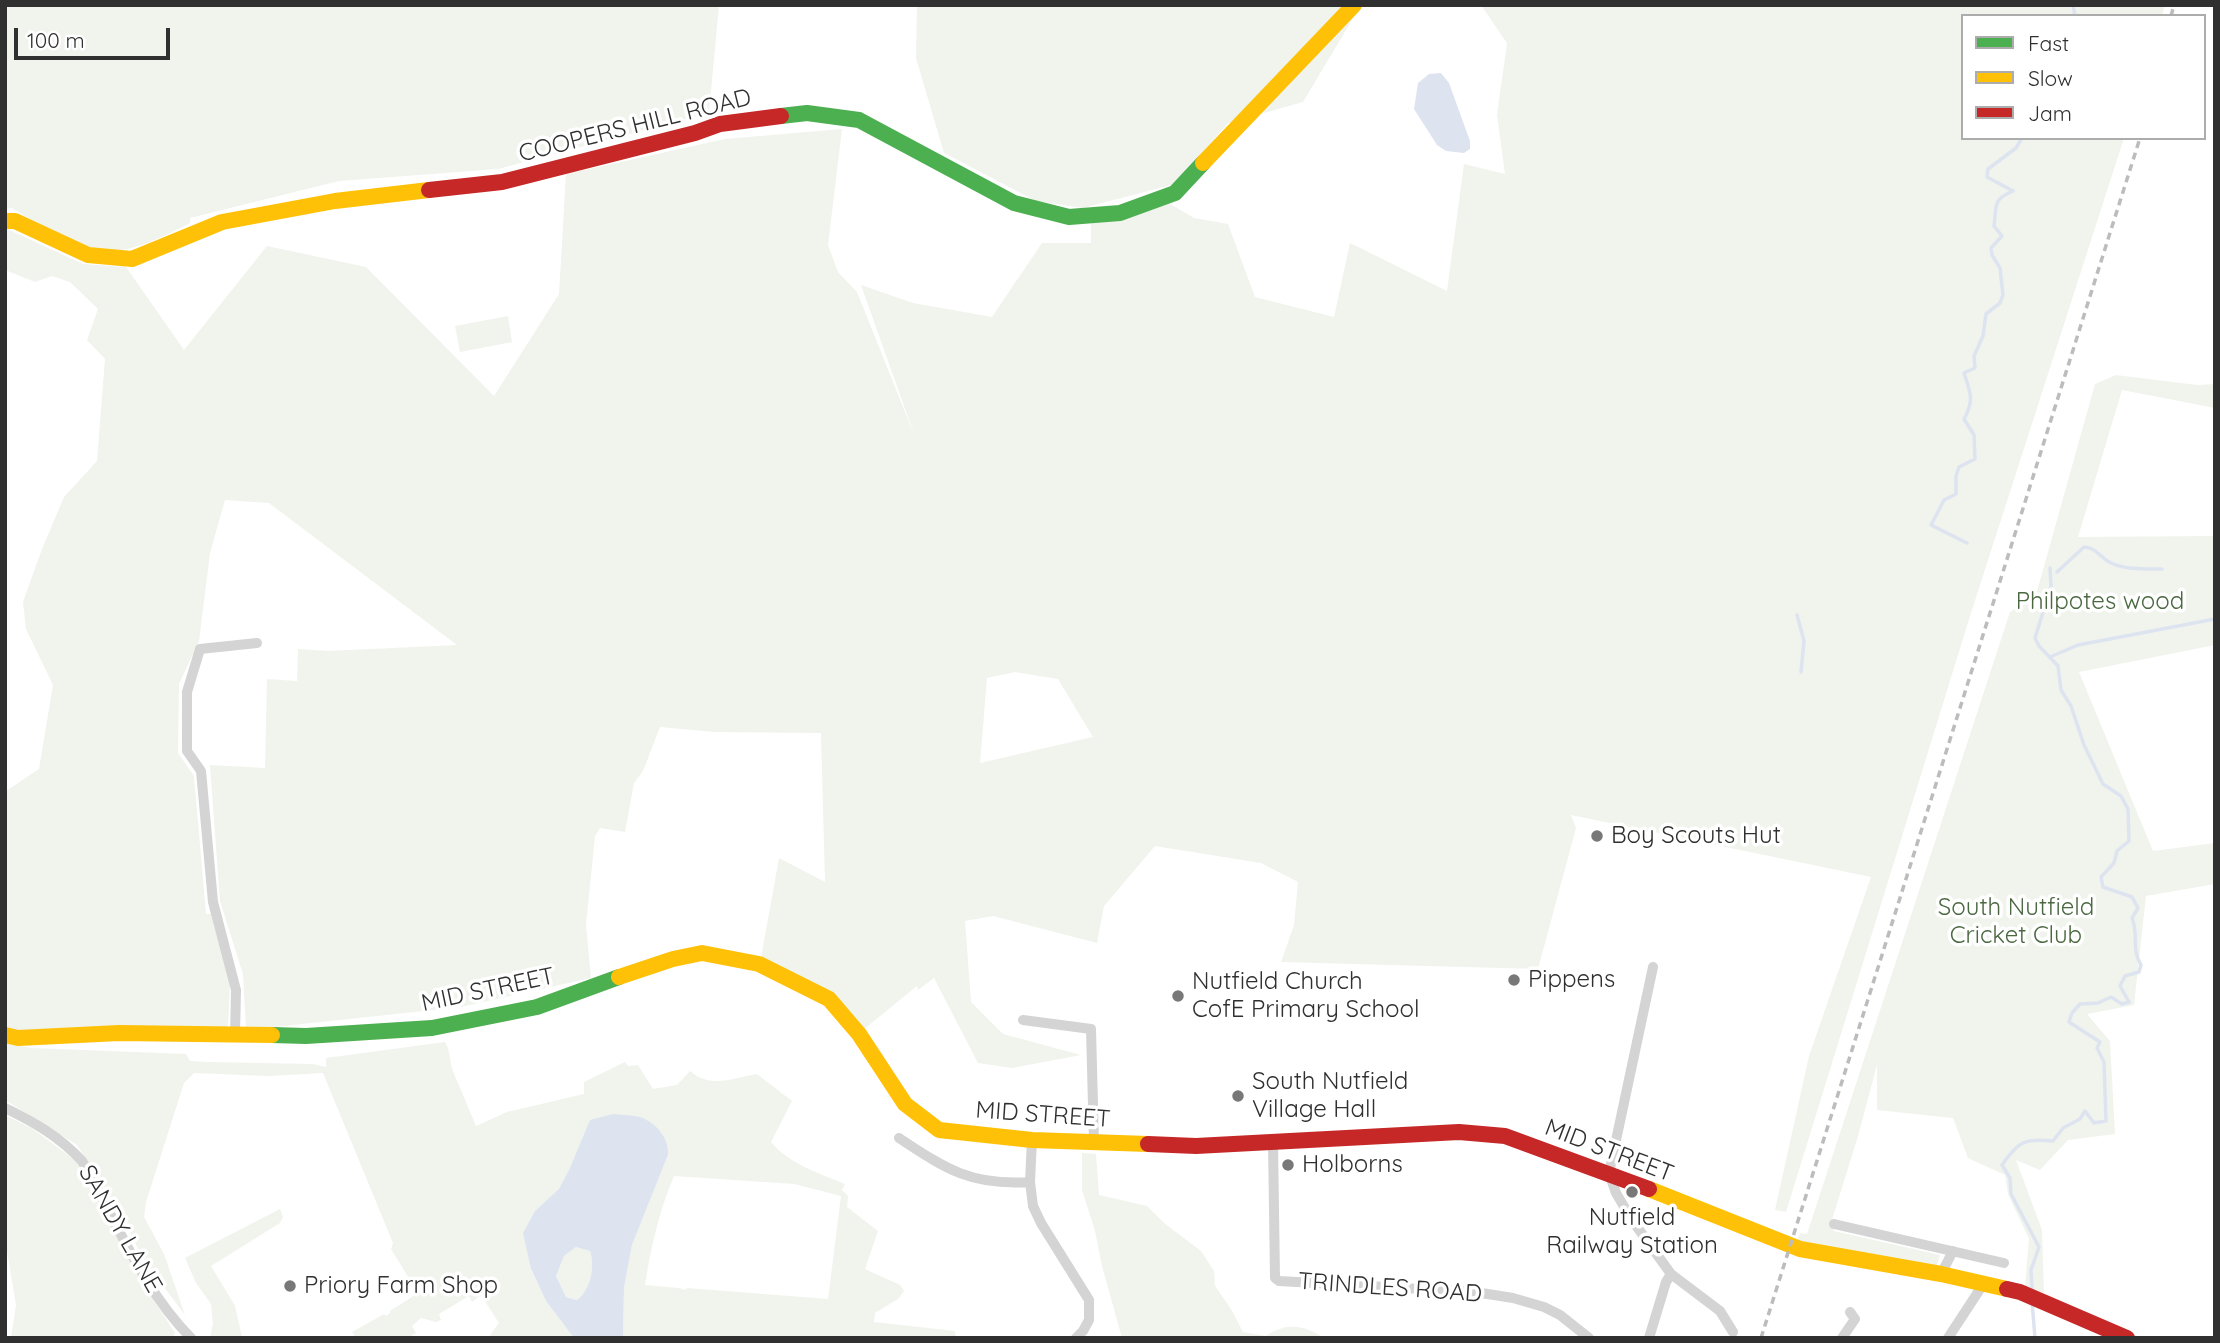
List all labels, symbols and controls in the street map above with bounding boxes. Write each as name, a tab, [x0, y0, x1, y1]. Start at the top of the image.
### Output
scale bar	[18, 14, 173, 58]
legend	[1961, 14, 2206, 140]
text: 100 m	[27, 27, 85, 53]
text: Fast	[2028, 30, 2069, 56]
text: Slow	[2028, 65, 2073, 91]
street label: COOPERS HILL ROAD	[516, 83, 754, 169]
text: Jam	[2028, 100, 2072, 126]
park label: Philpotes wood	[2016, 588, 2184, 616]
place label: Boy Scouts Hut	[1611, 822, 1781, 850]
marker: Boy Scouts Hut	[1589, 828, 1605, 844]
park label: South Nutfield Cricket Club	[1938, 894, 2094, 950]
street label: MID STREET	[419, 962, 557, 1018]
place label: Pippens	[1528, 966, 1615, 994]
place label: Nutfield Church CofE Primary School	[1192, 968, 1420, 1024]
marker: Pippens	[1506, 972, 1522, 988]
marker: Nutfield Church CofE Primary School	[1170, 988, 1186, 1004]
place label: South Nutfield Village Hall	[1252, 1068, 1408, 1124]
marker: South Nutfield Village Hall	[1230, 1088, 1246, 1104]
street label: MID STREET	[974, 1096, 1112, 1134]
street label: MID STREET	[1541, 1113, 1677, 1189]
place label: Holborns	[1302, 1151, 1403, 1179]
marker: Holborns	[1280, 1157, 1296, 1173]
street label: SANDY LANE	[72, 1160, 168, 1298]
marker: Nutfield Railway Station	[1624, 1184, 1640, 1200]
place label: Nutfield Railway Station	[1546, 1204, 1718, 1260]
street label: TRINDLES ROAD	[1297, 1267, 1483, 1309]
place label: Priory Farm Shop	[304, 1272, 498, 1300]
marker: Priory Farm Shop	[282, 1278, 298, 1294]

